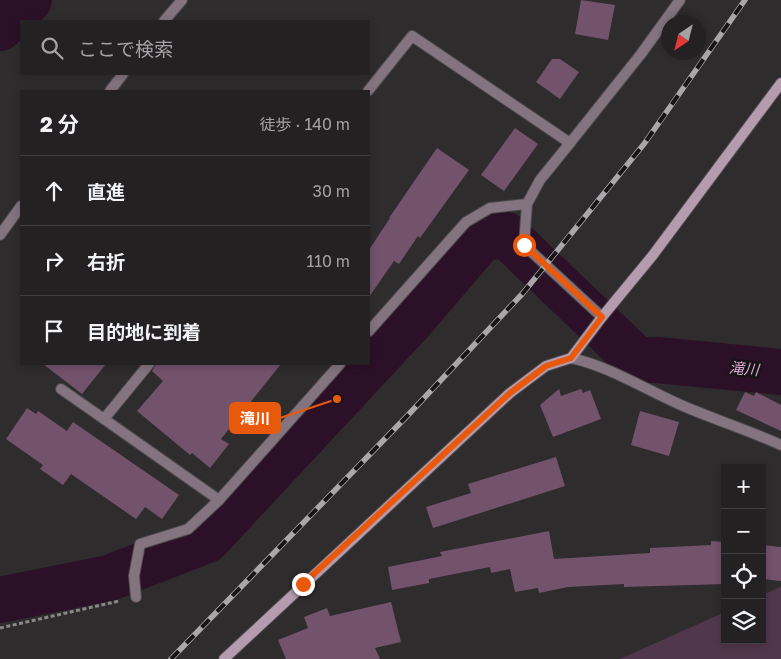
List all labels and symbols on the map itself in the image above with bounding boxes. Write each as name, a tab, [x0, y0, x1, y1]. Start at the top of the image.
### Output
north arrow	[661, 15, 706, 60]
route start	[513, 234, 536, 257]
water label: 滝川	[728, 358, 762, 378]
callout: 滝川	[230, 403, 280, 433]
text: 滝川	[240, 409, 270, 427]
route end	[292, 573, 315, 596]

